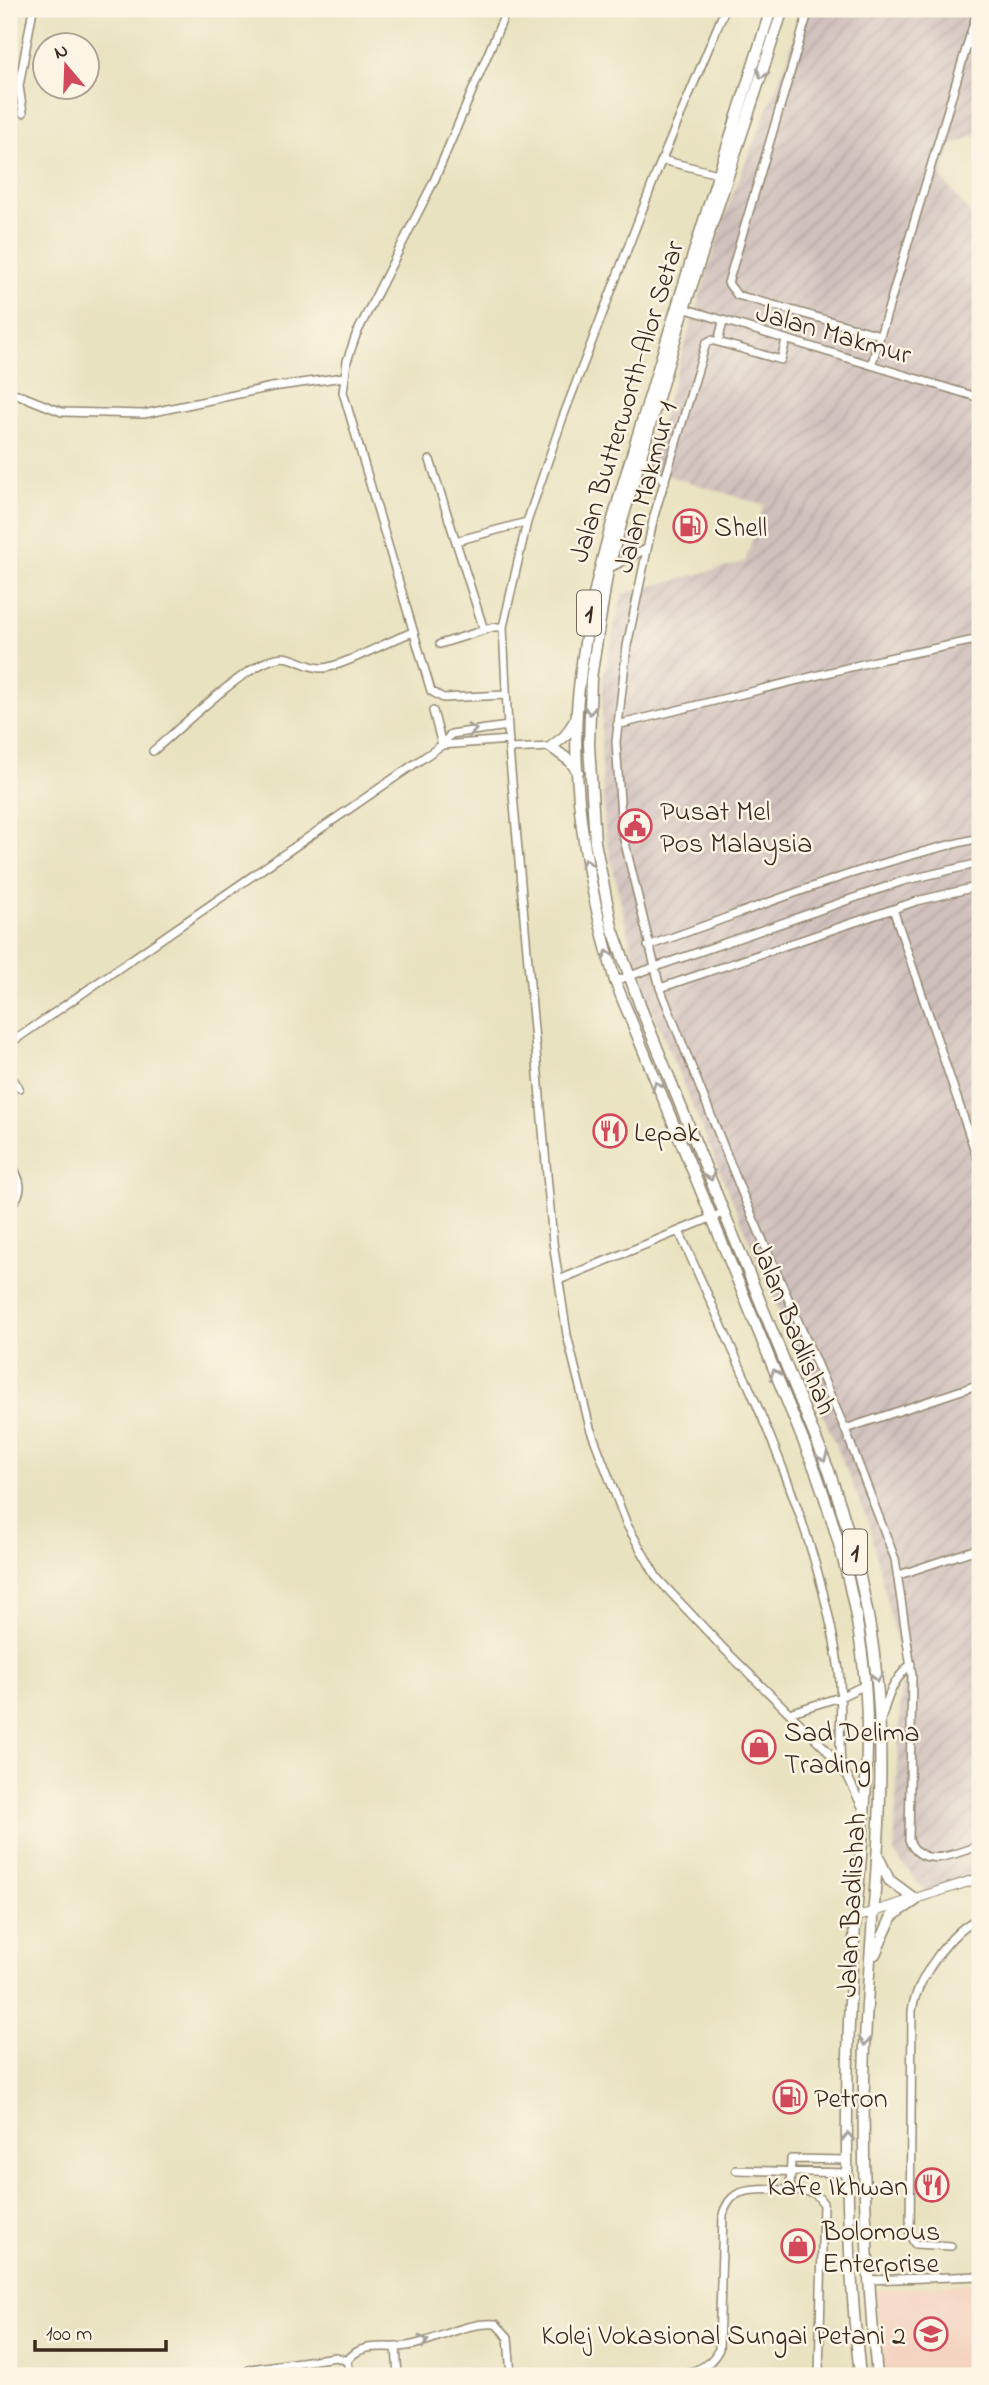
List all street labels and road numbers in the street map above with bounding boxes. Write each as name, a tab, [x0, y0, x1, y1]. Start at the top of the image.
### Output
street label: Jalan Butterworth-Alor Setar	[560, 236, 697, 568]
street label: Jalan Makmur	[750, 294, 916, 377]
street label: Jalan Makmur 1	[605, 397, 690, 578]
road number: 1	[577, 590, 601, 636]
street label: Jalan Badlishah	[738, 1235, 845, 1422]
road number: 1	[843, 1530, 867, 1574]
street label: Jalan Badlishah	[828, 1812, 879, 1999]

